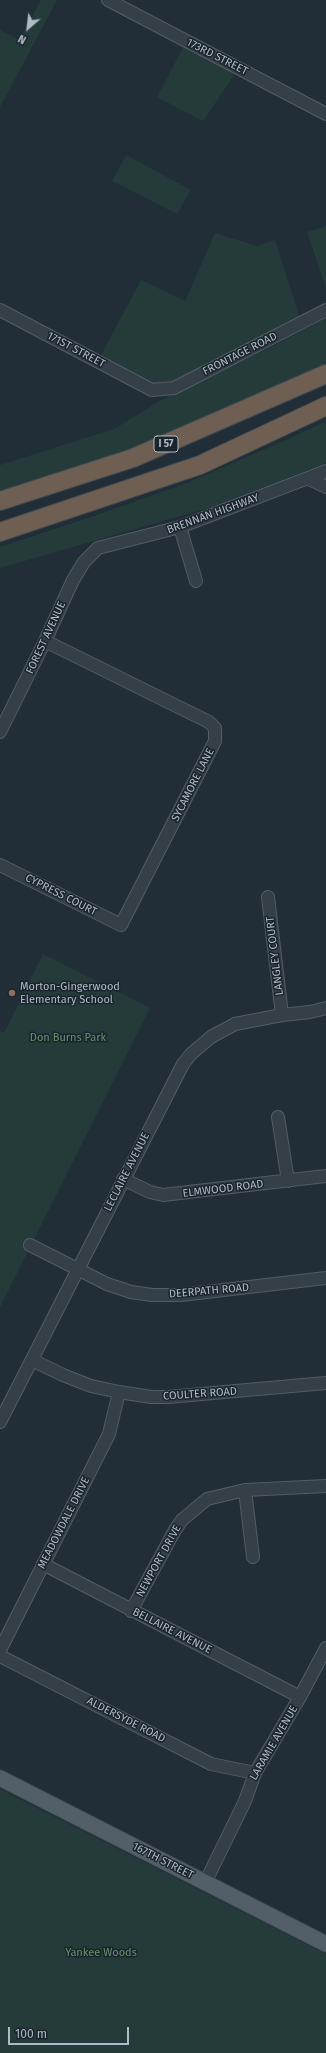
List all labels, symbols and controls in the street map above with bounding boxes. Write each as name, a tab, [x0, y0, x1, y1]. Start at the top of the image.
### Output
north arrow	[8, 8, 48, 48]
text: N	[16, 32, 28, 46]
street label: 173RD STREET	[184, 36, 250, 78]
street label: 171ST STREET	[45, 329, 107, 371]
street label: FRONTAGE ROAD	[201, 330, 279, 378]
road number: I 57	[154, 436, 178, 452]
street label: BRENNAN HIGHWAY	[165, 491, 261, 537]
street label: FOREST AVENUE	[23, 600, 69, 676]
street label: SYCAMORE LANE	[169, 746, 217, 824]
street label: CYPRESS COURT	[23, 871, 99, 919]
street label: LANGLEY COURT	[264, 916, 286, 996]
place label: Morton-Gingerwood Elementary School	[20, 980, 120, 1006]
marker: Morton-Gingerwood Elementary School	[7, 988, 17, 998]
park label: Don Burns Park	[30, 1031, 106, 1045]
street label: LECLAIRE AVENUE	[101, 1130, 153, 1214]
street label: ELMWOOD ROAD	[182, 1177, 264, 1201]
street label: DEERPATH ROAD	[168, 1281, 250, 1301]
street label: COULTER ROAD	[163, 1385, 237, 1403]
street label: MEADOWDALE DRIVE	[35, 1475, 93, 1571]
street label: NEWPORT DRIVE	[134, 1523, 184, 1599]
street label: BELLAIRE AVENUE	[130, 1605, 214, 1657]
street label: ALDERSYDE ROAD	[84, 1694, 168, 1746]
street label: LARAMIE AVENUE	[247, 1703, 301, 1783]
street label: 167TH STREET	[130, 1840, 196, 1882]
park label: Yankee Woods	[65, 1946, 137, 1960]
scale bar	[10, 2019, 131, 2045]
text: 100 m	[15, 2027, 47, 2041]

